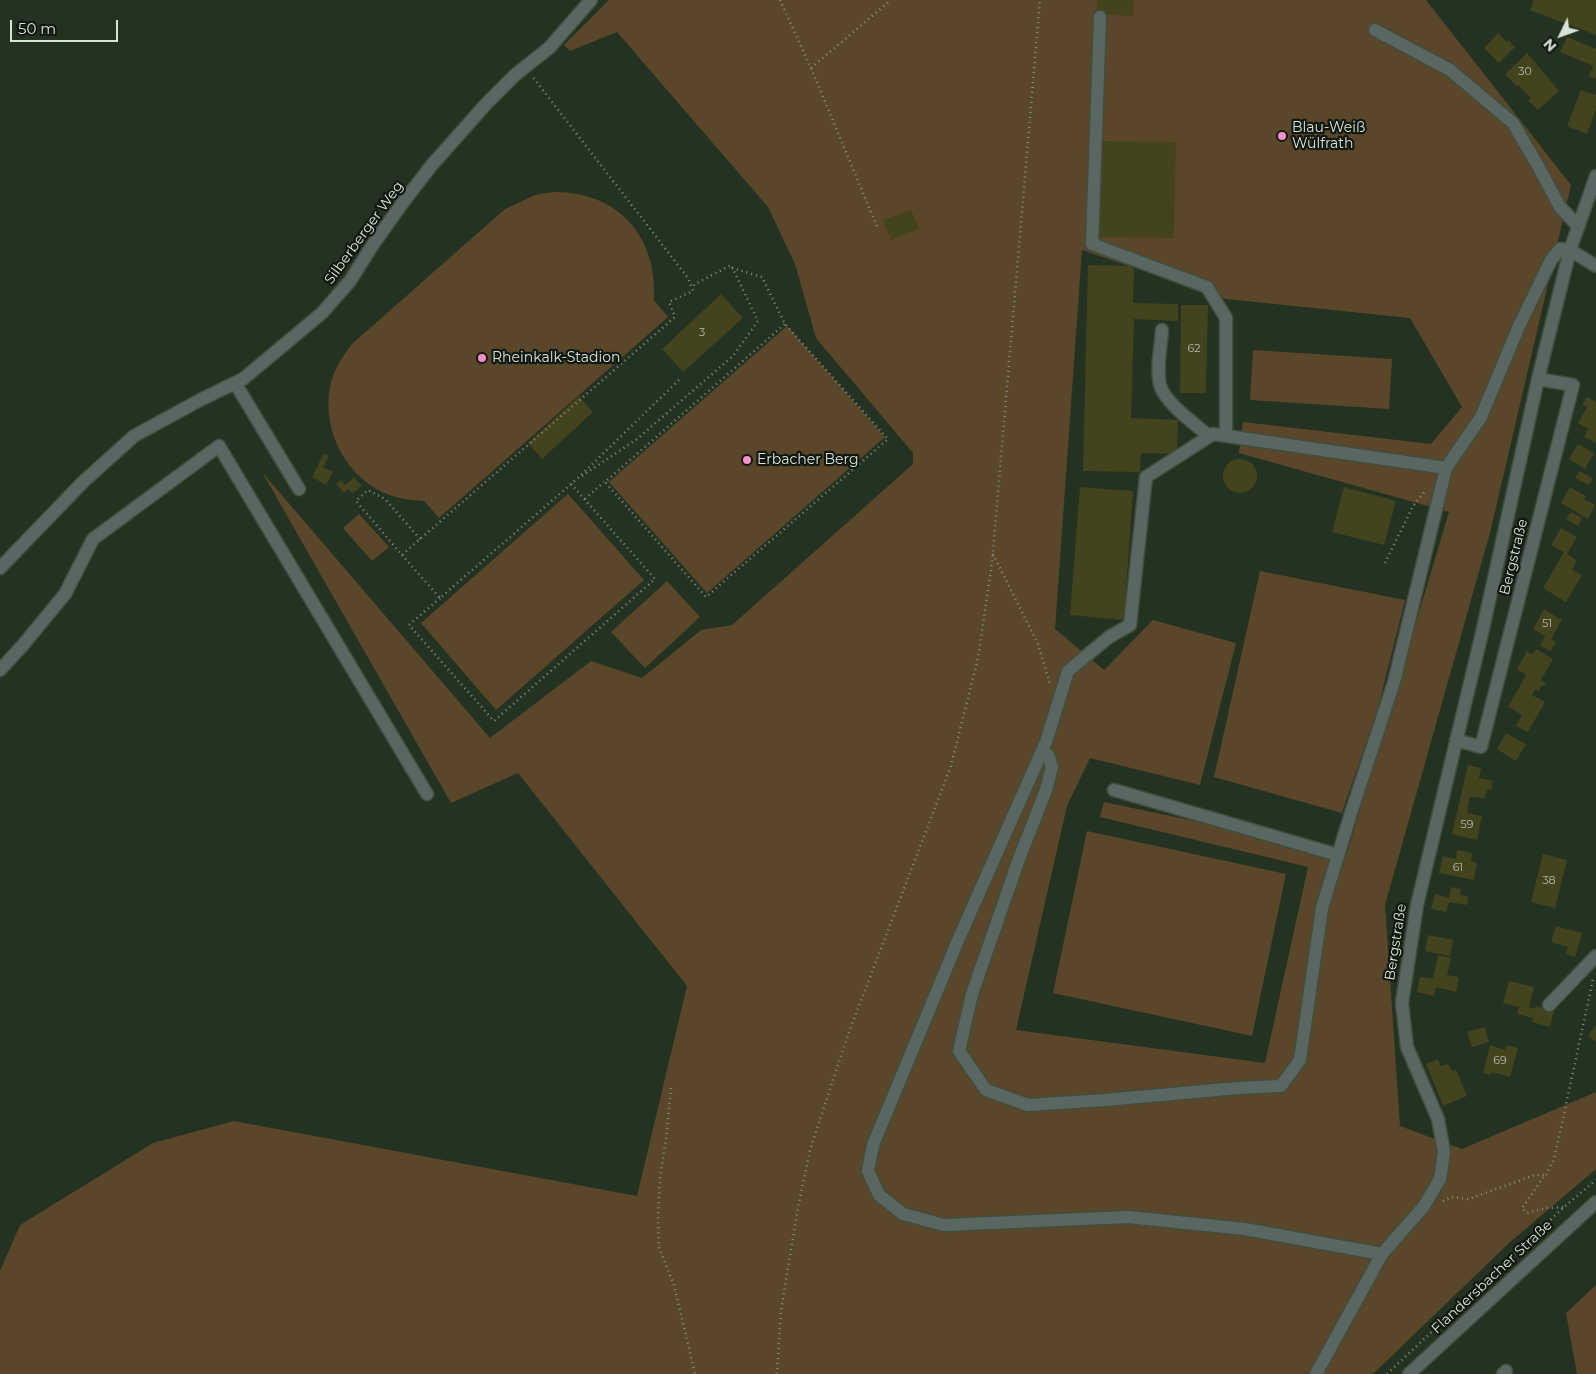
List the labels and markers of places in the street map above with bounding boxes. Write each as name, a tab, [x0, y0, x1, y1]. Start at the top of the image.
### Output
place label: Blau-Weiß Wülfrath	[1292, 120, 1365, 152]
marker: Blau-Weiß Wülfrath	[1276, 130, 1288, 142]
place label: Rheinkalk-Stadion	[492, 350, 620, 366]
marker: Rheinkalk-Stadion	[476, 352, 488, 364]
place label: Erbacher Berg	[757, 452, 859, 468]
marker: Erbacher Berg	[741, 454, 753, 466]

